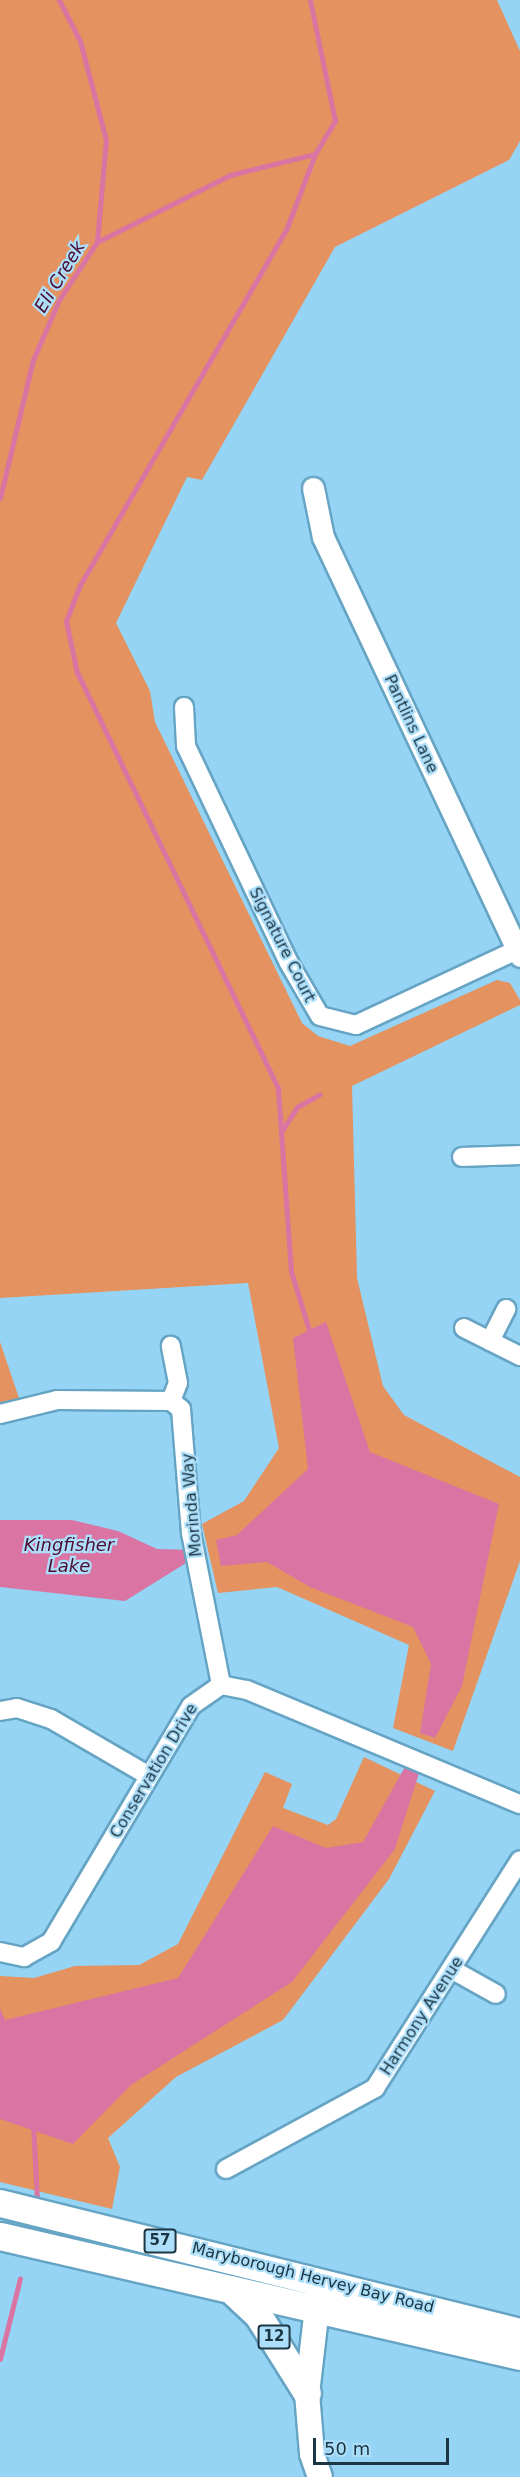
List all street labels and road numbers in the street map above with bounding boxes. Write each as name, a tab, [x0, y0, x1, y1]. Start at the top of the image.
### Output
street label: Pantlins Lane	[380, 672, 442, 776]
street label: Signature Court	[245, 884, 319, 1006]
street label: Morinda Way	[178, 1452, 206, 1558]
street label: Conservation Drive	[106, 1700, 202, 1842]
street label: Harmony Avenue	[376, 1953, 468, 2079]
road number: 57	[144, 2229, 176, 2253]
street label: Maryborough Hervey Bay Road	[190, 2239, 436, 2317]
road number: 12	[258, 2325, 290, 2349]

